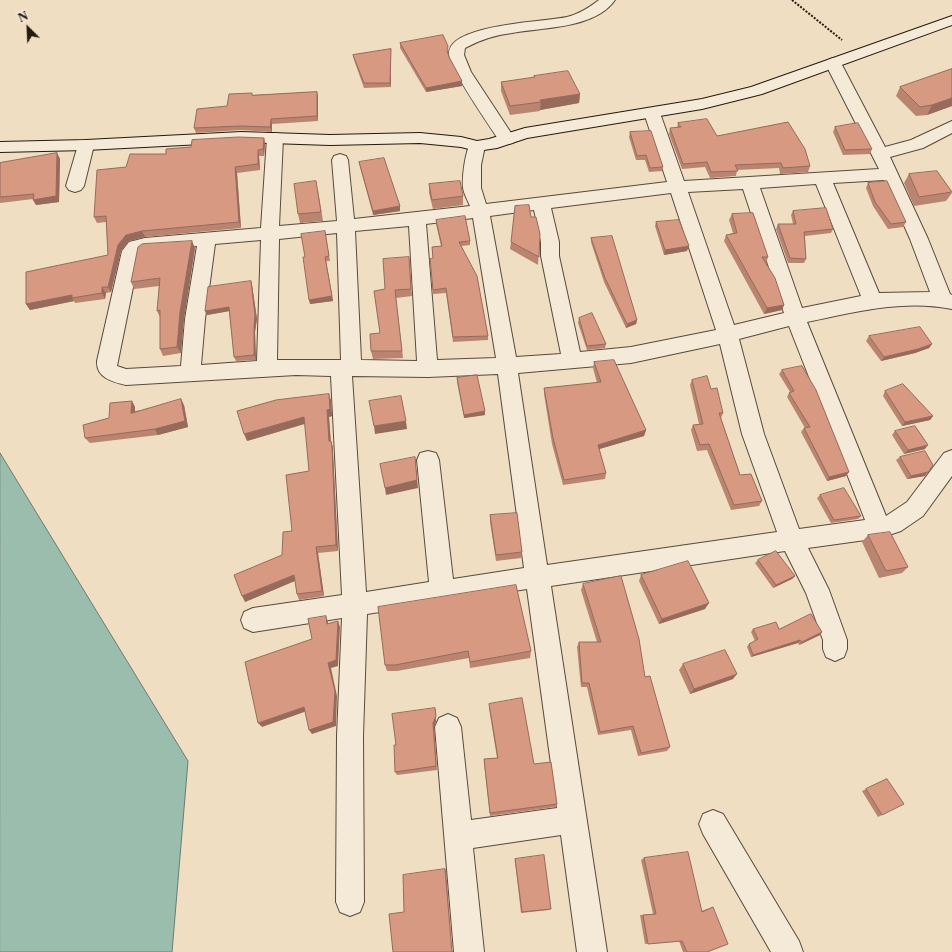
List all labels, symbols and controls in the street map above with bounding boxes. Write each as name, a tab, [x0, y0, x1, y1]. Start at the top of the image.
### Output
north arrow	[8, 8, 48, 48]
text: N	[16, 9, 30, 25]

